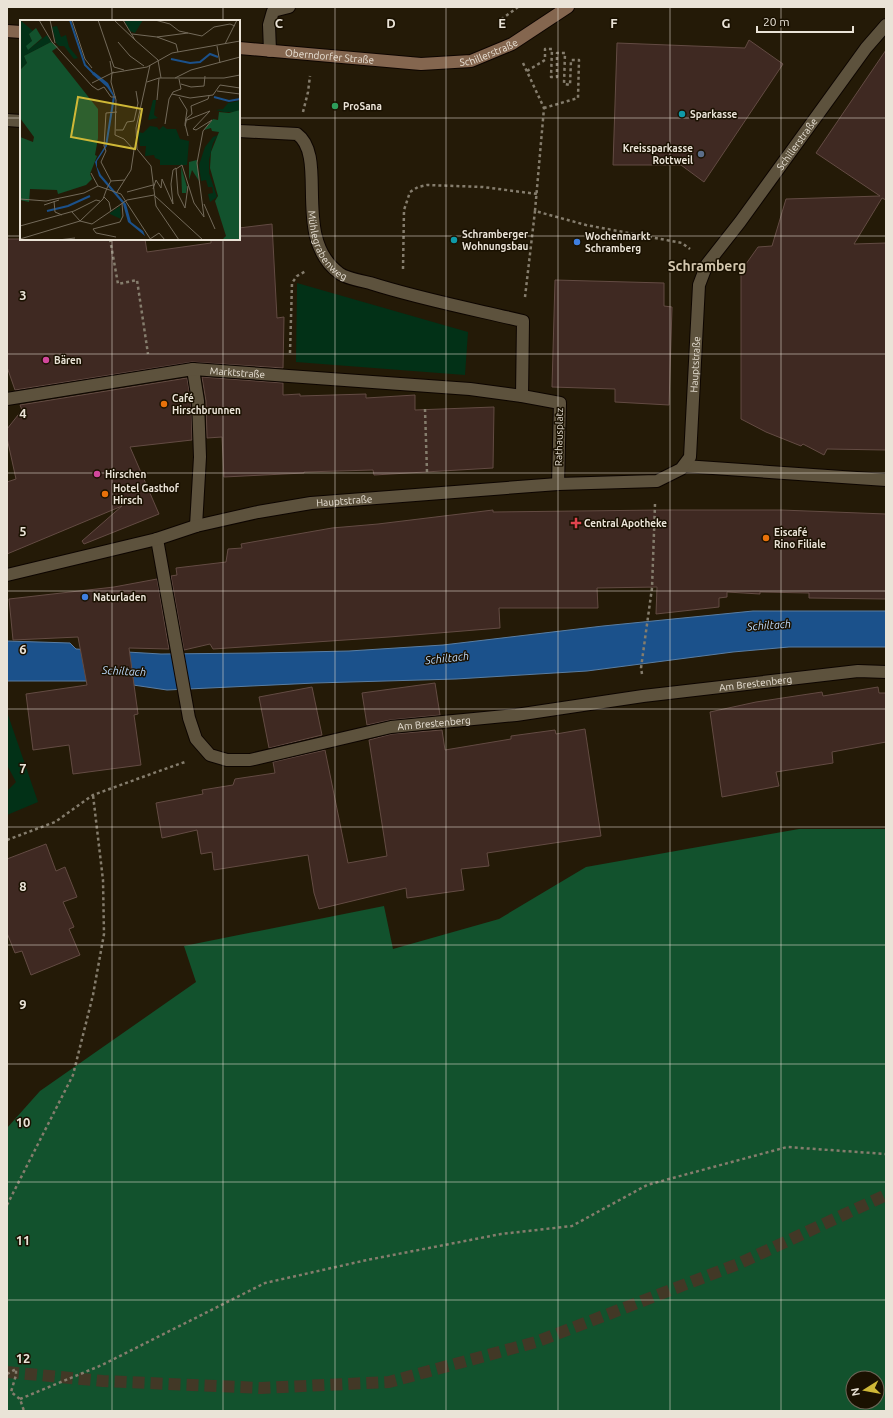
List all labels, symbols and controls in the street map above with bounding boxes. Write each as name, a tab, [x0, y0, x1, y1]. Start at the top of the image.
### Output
scale bar	[757, 8, 853, 34]
text: 20 m	[763, 15, 790, 28]
text: C	[275, 16, 284, 30]
text: D	[386, 16, 396, 30]
text: E	[498, 16, 506, 30]
text: F	[610, 16, 618, 30]
text: G	[722, 16, 731, 30]
inset map	[20, 20, 240, 240]
street label: Schillerstraße	[459, 36, 520, 67]
street label: Oberndorfer Straße	[285, 47, 375, 65]
marker: ProSana	[330, 101, 340, 111]
place label: ProSana	[343, 101, 382, 112]
marker: Sparkasse	[677, 109, 687, 119]
place label: Sparkasse	[690, 109, 738, 120]
street label: Schillerstraße	[774, 116, 819, 172]
place label: Kreissparkasse Rottweil	[623, 143, 693, 166]
marker: Kreissparkasse Rottweil	[696, 149, 706, 159]
street label: Mühlegrabenweg	[307, 210, 349, 282]
place label: Schramberger Wohnungsbau	[462, 229, 529, 252]
place label: Wochenmarkt Schramberg	[585, 231, 651, 254]
marker: Schramberger Wohnungsbau	[449, 235, 459, 245]
marker: Wochenmarkt Schramberg	[572, 237, 582, 247]
district label: Schramberg	[668, 258, 746, 274]
text: 3	[19, 288, 27, 302]
street label: Hauptstraße	[688, 336, 702, 393]
marker: Bären	[41, 355, 51, 365]
place label: Bären	[54, 355, 82, 366]
street label: Marktstraße	[209, 365, 265, 380]
place label: Café Hirschbrunnen	[172, 393, 241, 416]
marker: Café Hirschbrunnen	[159, 399, 169, 409]
text: 4	[19, 406, 27, 420]
street label: Rathausplatz	[553, 407, 565, 466]
marker: Hirschen	[92, 469, 102, 479]
place label: Hirschen	[105, 469, 146, 480]
place label: Hotel Gasthof Hirsch	[113, 483, 180, 506]
marker: Hotel Gasthof Hirsch	[100, 489, 110, 499]
street label: Hauptstraße	[316, 493, 373, 508]
marker: Central Apotheke	[571, 518, 581, 528]
place label: Central Apotheke	[584, 518, 667, 529]
text: 5	[19, 524, 27, 538]
place label: Eiscafé Rino Filiale	[774, 527, 826, 550]
marker: Eiscafé Rino Filiale	[761, 533, 771, 543]
marker: Naturladen	[80, 592, 90, 602]
place label: Naturladen	[93, 592, 146, 603]
water label: Schiltach	[746, 617, 791, 633]
text: 6	[19, 642, 27, 656]
water label: Schiltach	[423, 650, 470, 666]
water label: Schiltach	[101, 664, 146, 678]
street label: Am Brestenberg	[718, 673, 793, 693]
street label: Am Brestenberg	[397, 714, 471, 732]
text: 7	[19, 761, 27, 775]
text: 8	[19, 879, 27, 893]
text: 9	[19, 997, 27, 1011]
text: 10	[16, 1115, 30, 1129]
text: 11	[16, 1233, 30, 1247]
text: 12	[16, 1351, 30, 1365]
north arrow	[845, 1370, 885, 1410]
text: N	[849, 1387, 862, 1397]

